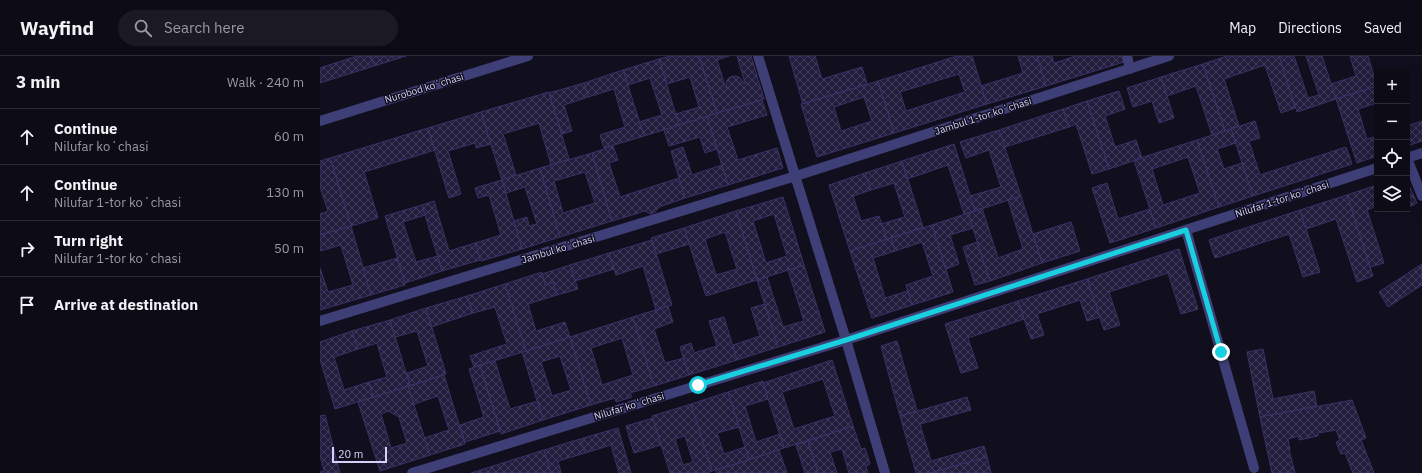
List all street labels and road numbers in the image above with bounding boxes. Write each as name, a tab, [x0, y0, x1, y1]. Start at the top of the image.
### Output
street label: Nurobod koʻchasi	[383, 70, 465, 106]
street label: Jambul 1-tor koʻchasi	[933, 94, 1033, 138]
street label: Nilufar 1-tor koʻchasi	[1233, 178, 1331, 220]
street label: Jambul koʻchasi	[520, 232, 596, 266]
street label: Nilufar koʻchasi	[592, 389, 666, 423]

